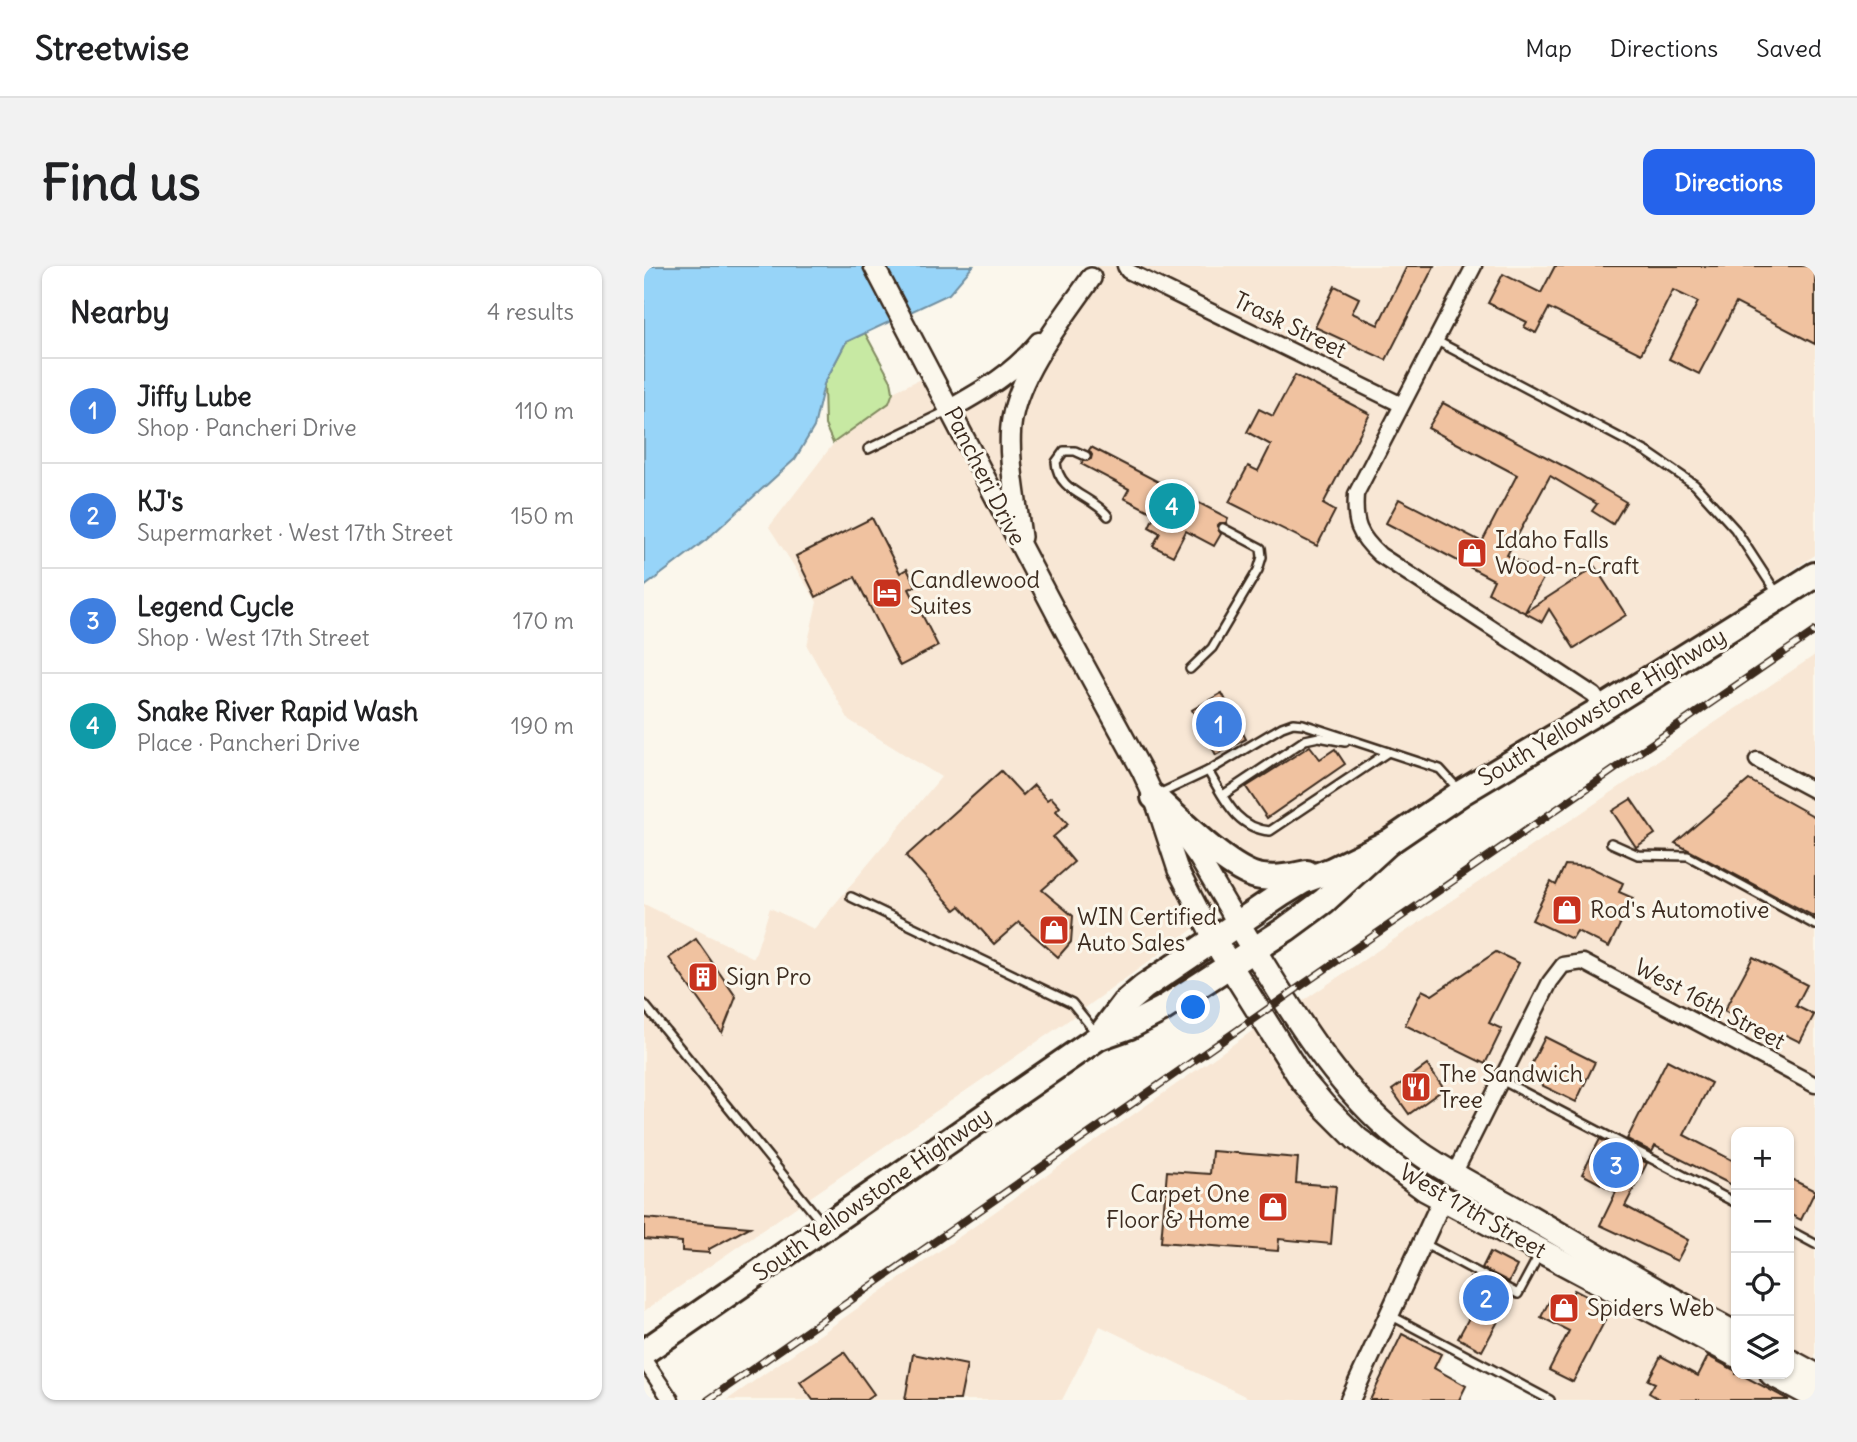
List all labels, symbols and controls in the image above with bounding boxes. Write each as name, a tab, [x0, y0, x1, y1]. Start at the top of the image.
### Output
text: Streetwise	[35, 27, 189, 69]
text: Map	[1525, 33, 1572, 63]
text: Directions	[1610, 33, 1718, 63]
text: Saved	[1756, 33, 1822, 63]
button: Directions	[1643, 149, 1815, 215]
text: Find us	[42, 152, 200, 213]
street label: Trask Street	[1229, 285, 1352, 364]
text: Nearby	[70, 293, 170, 331]
text: 4 results	[487, 297, 574, 326]
text: Jiffy Lube	[137, 380, 252, 413]
text: 1	[88, 396, 98, 425]
text: 110 m	[515, 396, 574, 425]
street label: Pancheri Drive	[938, 402, 1033, 550]
text: Shop · Pancheri Drive	[137, 413, 357, 442]
pin: 4	[1149, 480, 1195, 532]
text: KJ's	[137, 485, 183, 518]
text: 2	[87, 501, 99, 530]
text: 150 m	[511, 501, 574, 530]
text: Supermarket · West 17th Street	[137, 518, 453, 547]
place label: Idaho Falls Wood-n-Craft	[1495, 525, 1640, 580]
shop icon: Idaho Falls Wood-n-Craft	[1455, 536, 1489, 570]
place label: Candlewood Suites	[910, 565, 1040, 620]
hotel icon: Candlewood Suites	[870, 576, 904, 610]
text: Legend Cycle	[137, 590, 294, 623]
text: 3	[86, 606, 100, 635]
text: 170 m	[513, 606, 574, 635]
street label: South Yellowstone Highway	[1472, 621, 1731, 792]
text: Shop · West 17th Street	[137, 623, 370, 652]
text: Snake River Rapid Wash	[137, 695, 418, 728]
pin: 1	[1196, 698, 1242, 750]
text: 4	[86, 711, 100, 740]
text: 190 m	[511, 711, 574, 740]
text: Place · Pancheri Drive	[137, 728, 360, 757]
shop icon: Rod's Automotive	[1550, 893, 1584, 927]
place label: Rod's Automotive	[1590, 895, 1769, 924]
place label: WIN Certified Auto Sales	[1077, 902, 1217, 957]
shop icon: WIN Certified Auto Sales	[1037, 913, 1071, 947]
street label: West 16th Street	[1630, 952, 1791, 1056]
building icon: Sign Pro	[686, 960, 720, 994]
place label: Sign Pro	[726, 962, 812, 991]
your location	[1176, 990, 1210, 1024]
place label: The Sandwich Tree	[1439, 1059, 1583, 1114]
restaurant icon: The Sandwich Tree	[1399, 1070, 1433, 1104]
street label: South Yellowstone Highway	[747, 1100, 997, 1287]
map controls	[1731, 1127, 1794, 1379]
button: +	[1731, 1127, 1794, 1190]
pin: 3	[1593, 1139, 1639, 1191]
street label: West 17th Street	[1395, 1157, 1552, 1264]
place label: Carpet One Floor & Home	[1106, 1179, 1250, 1234]
shop icon: Carpet One Floor & Home	[1256, 1190, 1290, 1224]
button: −	[1731, 1190, 1794, 1253]
button: locate	[1731, 1253, 1794, 1316]
pin: 2	[1463, 1272, 1509, 1324]
shop icon: Spiders Web	[1547, 1291, 1581, 1325]
place label: Spiders Web	[1587, 1293, 1714, 1322]
button: layers	[1731, 1316, 1794, 1379]

